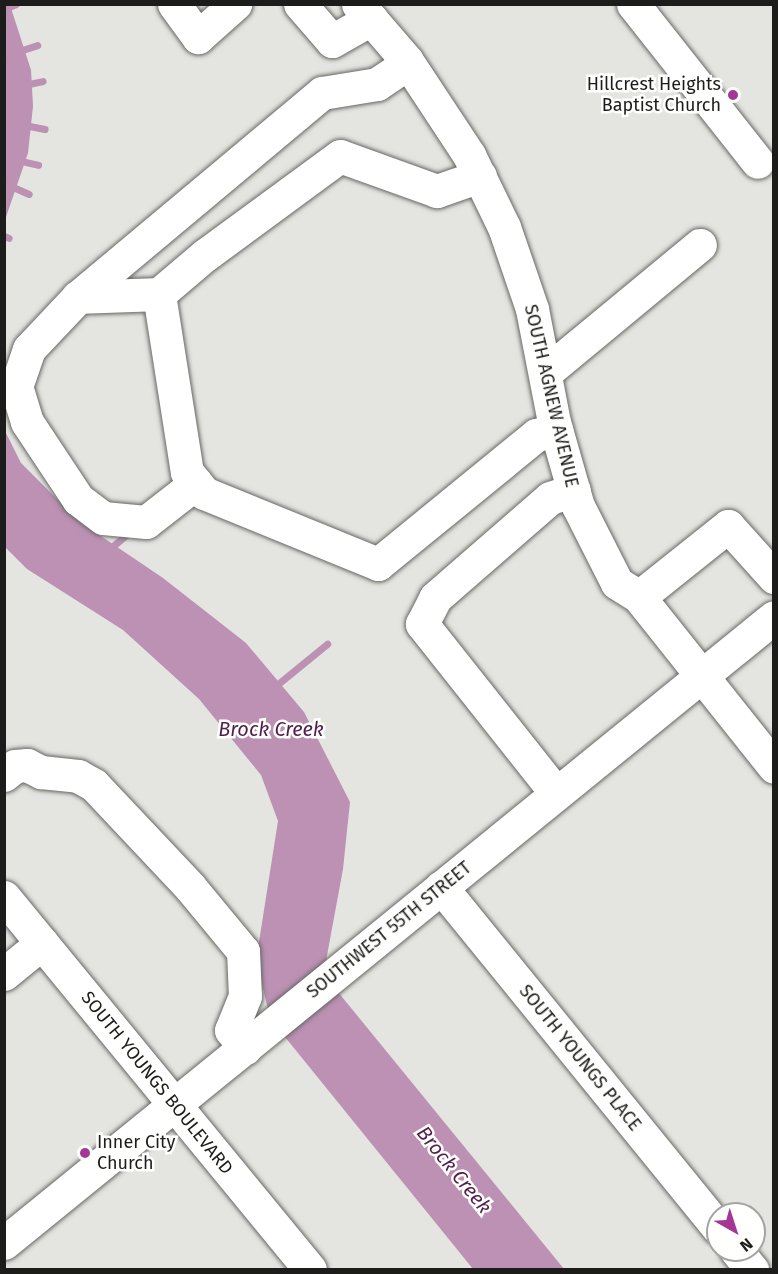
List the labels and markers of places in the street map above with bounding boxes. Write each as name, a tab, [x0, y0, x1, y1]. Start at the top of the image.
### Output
place label: Hillcrest Heights Baptist Church	[587, 74, 721, 116]
marker: Hillcrest Heights Baptist Church	[726, 88, 740, 102]
place label: Inner City Church	[97, 1132, 175, 1174]
marker: Inner City Church	[78, 1146, 92, 1160]

